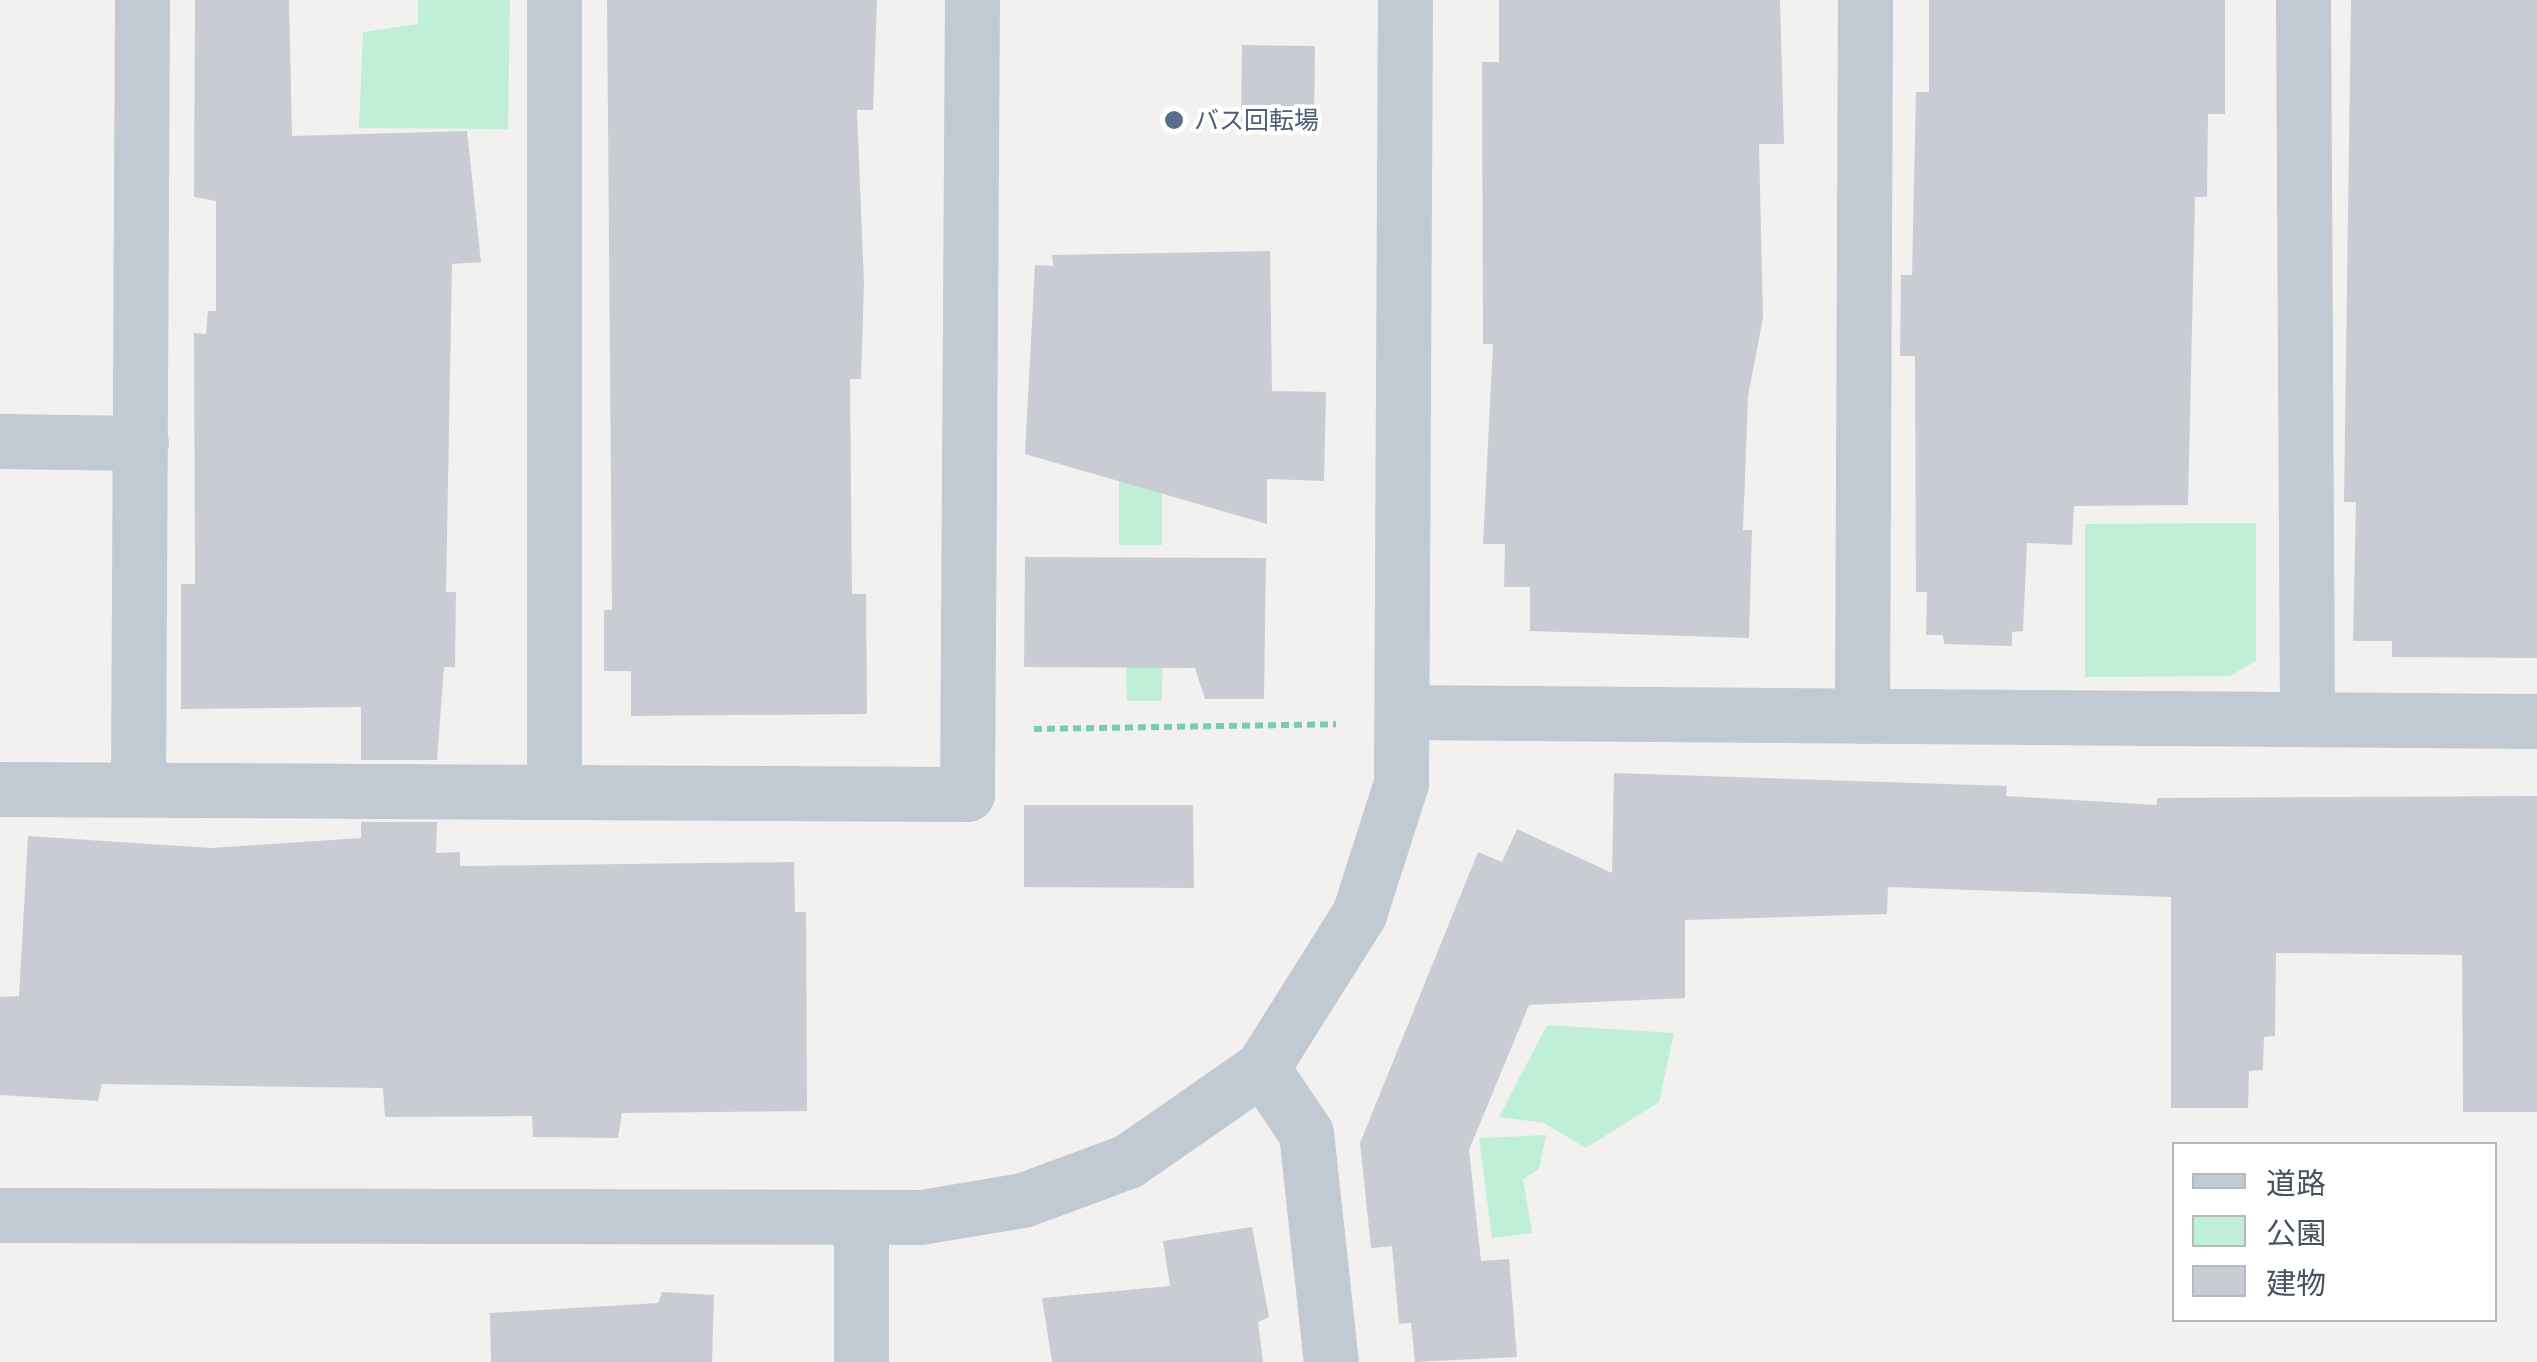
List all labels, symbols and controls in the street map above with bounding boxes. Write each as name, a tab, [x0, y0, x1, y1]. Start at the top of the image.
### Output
place label: バス回転場	[1194, 105, 1319, 135]
marker: バス回転場	[1163, 109, 1185, 131]
legend	[2172, 1142, 2497, 1322]
text: 道路	[2266, 1166, 2326, 1201]
text: 公園	[2266, 1216, 2326, 1251]
text: 建物	[2266, 1266, 2326, 1301]

